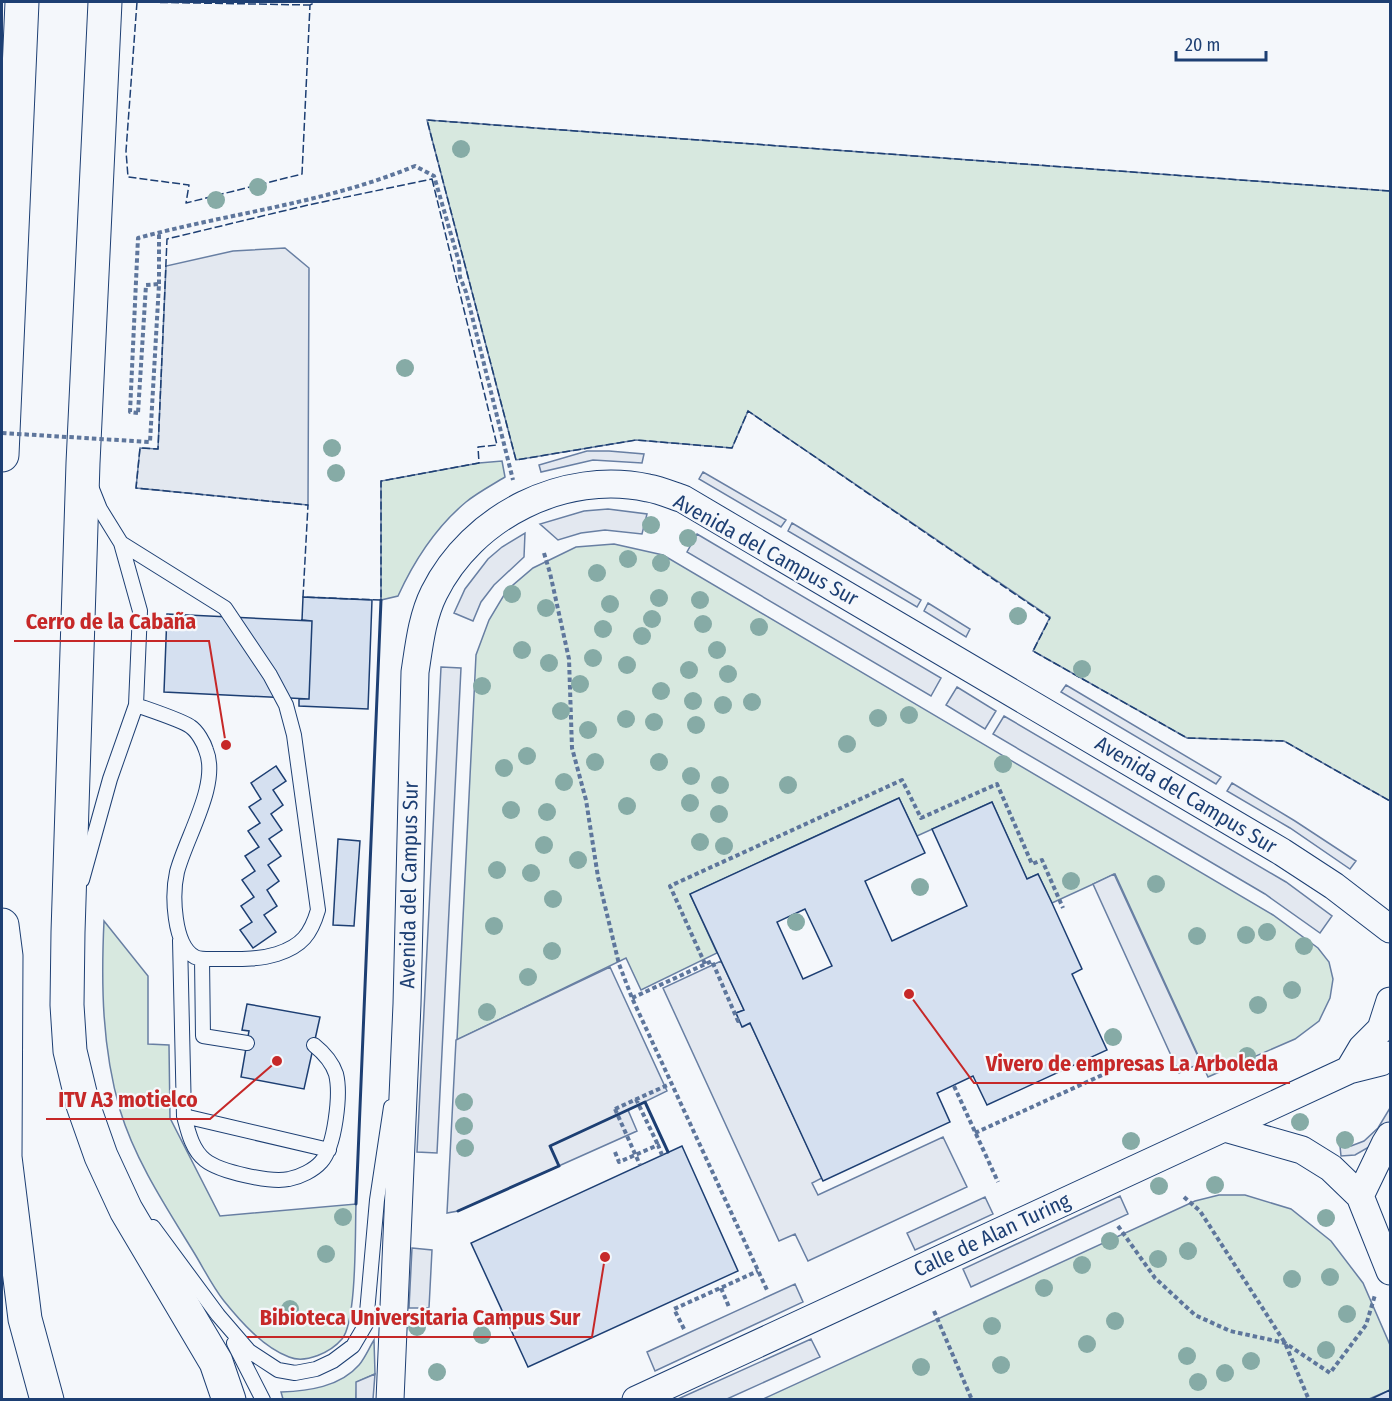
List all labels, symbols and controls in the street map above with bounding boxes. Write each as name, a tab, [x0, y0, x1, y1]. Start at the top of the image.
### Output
scale bar	[1176, 24, 1266, 62]
text: 20 m	[1185, 34, 1220, 56]
street label: Avenida del Campus Sur	[669, 488, 864, 612]
callout: Cerro de la Cabaña	[14, 601, 209, 641]
text: Cerro de la Cabaña	[26, 608, 196, 635]
street label: Avenida del Campus Sur	[1090, 730, 1282, 860]
street label: Avenida del Campus Sur	[394, 780, 424, 989]
callout: Vivero de empresas La Arboleda	[974, 1043, 1290, 1083]
text: Vivero de empresas La Arboleda	[985, 1050, 1278, 1077]
callout: ITV A3 motielco	[46, 1079, 210, 1119]
text: ITV A3 motielco	[58, 1086, 198, 1113]
street label: Calle de Alan Turing	[910, 1187, 1074, 1283]
callout: Bibioteca Universitaria Campus Sur	[247, 1297, 592, 1337]
text: Bibioteca Universitaria Campus Sur	[260, 1304, 581, 1331]

